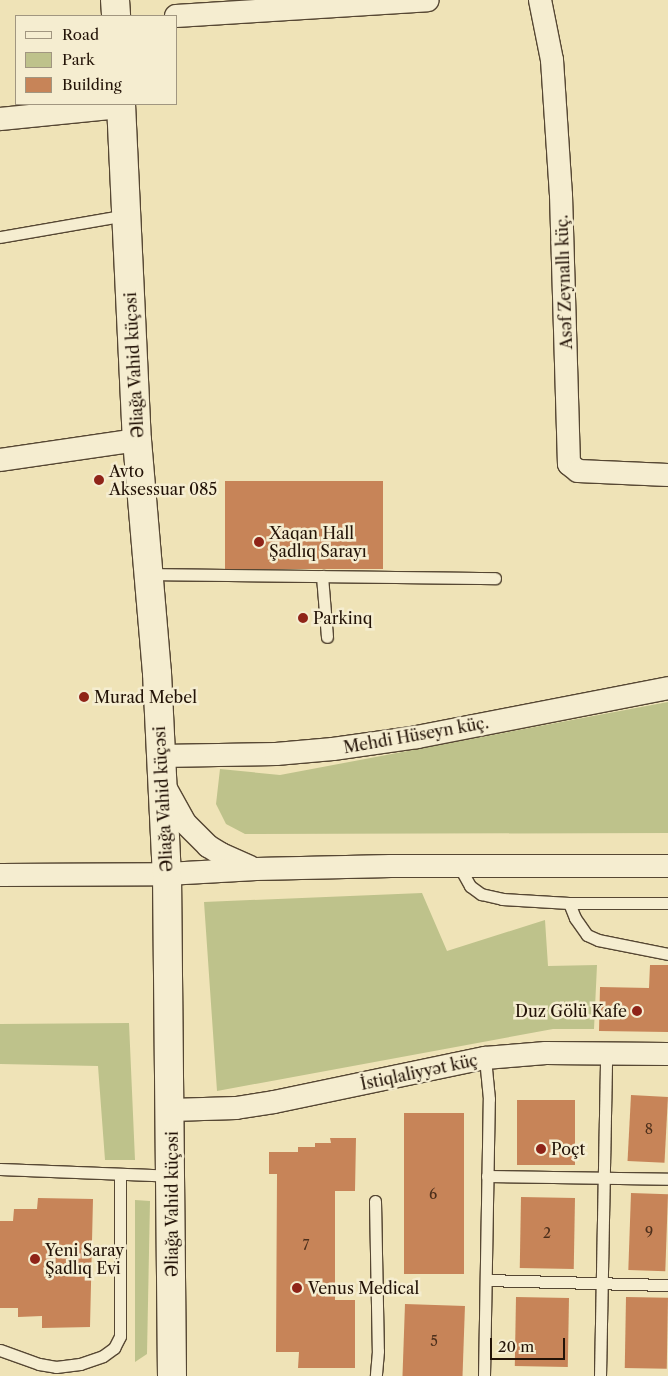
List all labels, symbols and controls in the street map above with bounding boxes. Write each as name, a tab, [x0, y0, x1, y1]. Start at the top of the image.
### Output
legend	[15, 15, 178, 105]
text: Road	[62, 25, 99, 44]
text: Park	[62, 50, 95, 69]
text: Building	[62, 75, 122, 94]
street label: Asəf Zeynallı küç.	[552, 214, 576, 350]
street label: Əliağa Vahid küçəsi	[121, 291, 147, 439]
place label: Avto Aksessuar 085	[109, 461, 218, 499]
marker: Avto Aksessuar 085	[93, 474, 105, 486]
place label: Xaqan Hall Şadlıq Sarayı	[269, 523, 367, 561]
marker: Xaqan Hall Şadlıq Sarayı	[253, 536, 265, 548]
place label: Parkinq	[313, 608, 372, 628]
marker: Parkinq	[297, 612, 309, 624]
place label: Murad Mebel	[94, 687, 197, 707]
marker: Murad Mebel	[78, 691, 90, 703]
street label: Mehdi Hüseyn küç.	[342, 713, 490, 757]
street label: Əliağa Vahid küçəsi	[150, 725, 176, 873]
place label: Duz Gölü Kafe	[515, 1001, 627, 1021]
marker: Duz Gölü Kafe	[631, 1005, 643, 1017]
street label: İstiqlaliyyət küç	[359, 1050, 479, 1094]
house number: 8	[645, 1121, 653, 1137]
street label: Əliağa Vahid küçəsi	[162, 1131, 182, 1277]
place label: Poçt	[551, 1139, 585, 1159]
marker: Poçt	[535, 1143, 547, 1155]
house number: 6	[429, 1186, 437, 1202]
house number: 9	[645, 1224, 653, 1240]
house number: 2	[543, 1225, 551, 1241]
house number: 7	[303, 1237, 309, 1253]
place label: Yeni Saray Şadlıq Evi	[45, 1240, 124, 1278]
marker: Yeni Saray Şadlıq Evi	[29, 1253, 41, 1265]
place label: Venus Medical	[308, 1278, 419, 1298]
marker: Venus Medical	[290, 1281, 304, 1295]
scale bar	[493, 1328, 568, 1360]
house number: 5	[430, 1333, 438, 1349]
text: 20 m	[498, 1337, 534, 1356]

